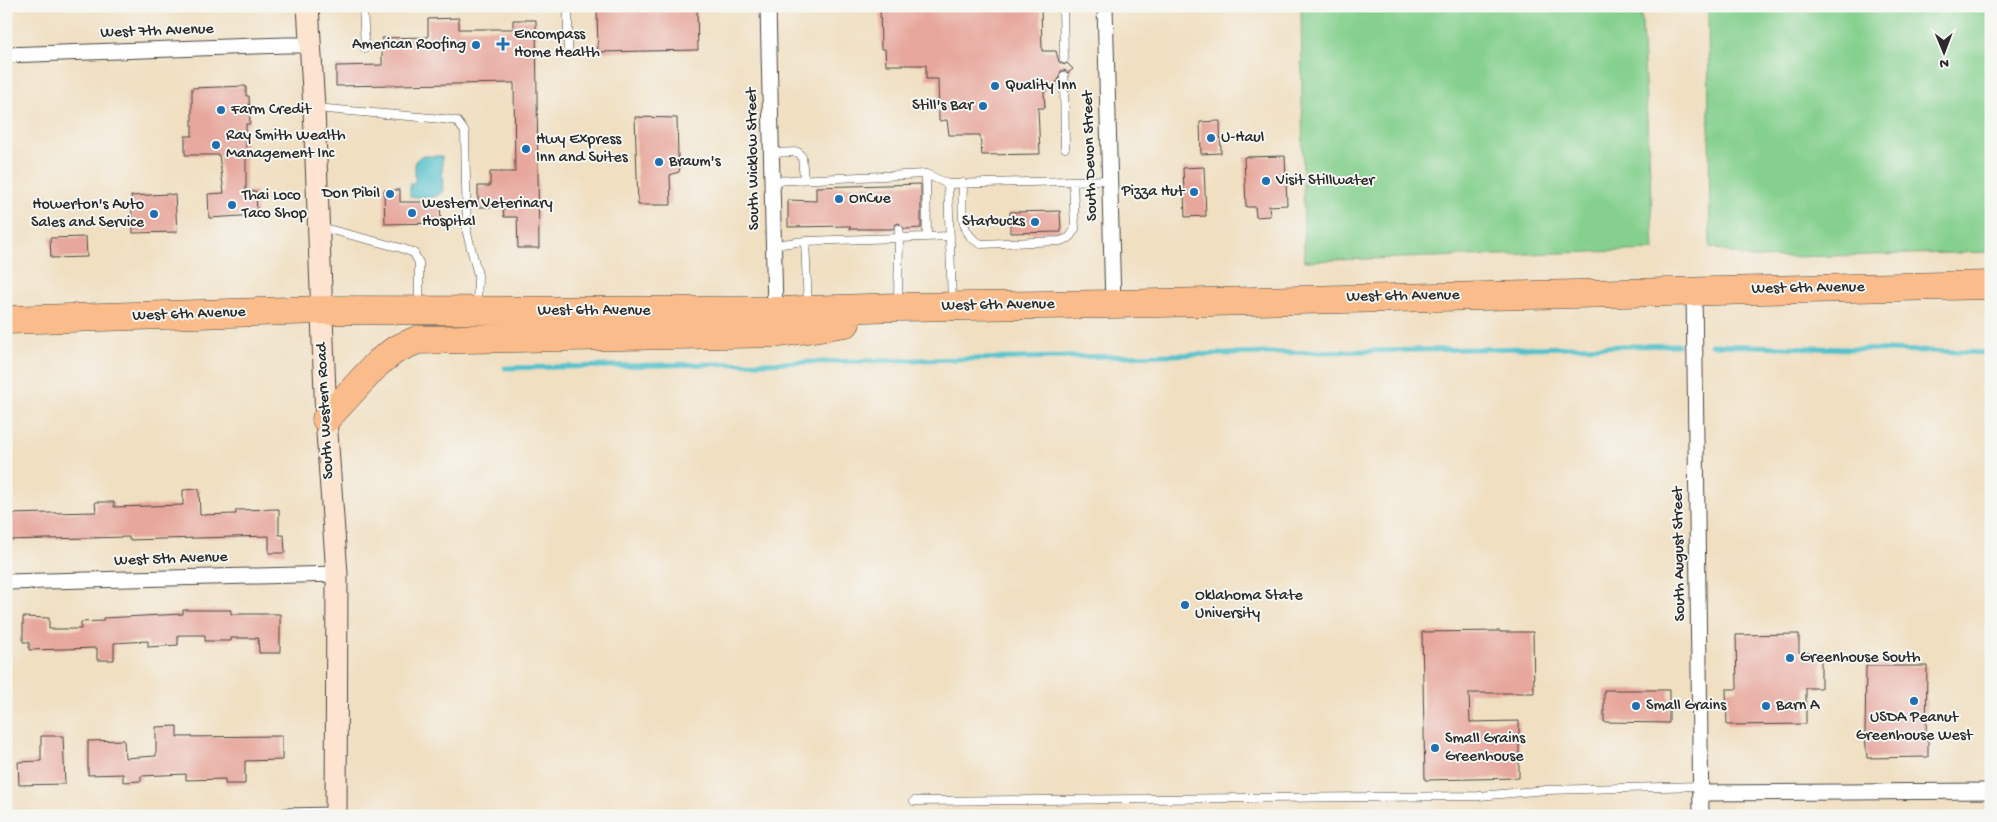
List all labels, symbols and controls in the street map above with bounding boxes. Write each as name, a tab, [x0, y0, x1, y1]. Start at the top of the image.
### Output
street label: West 7th Avenue	[100, 21, 215, 43]
place label: Encompass Home Health	[514, 26, 600, 63]
north arrow	[1920, 28, 1970, 78]
place label: American Roofing	[352, 36, 466, 55]
marker: Encompass Home Health	[496, 37, 510, 51]
marker: American Roofing	[470, 39, 482, 51]
text: N	[1939, 54, 1949, 71]
place label: Quality Inn	[1005, 77, 1077, 96]
marker: Quality Inn	[989, 80, 1001, 92]
street label: South Wicklow Street	[743, 86, 765, 230]
street label: South Devon Street	[1079, 89, 1103, 221]
place label: Still's Bar	[912, 97, 974, 116]
marker: Still's Bar	[977, 100, 989, 112]
place label: Farm Credit	[230, 101, 312, 120]
marker: Farm Credit	[215, 104, 227, 116]
place label: Ray Smith Wealth Management Inc	[226, 127, 346, 164]
place label: U-Haul	[1221, 129, 1264, 148]
place label: Hwy Express Inn and Suites	[536, 131, 629, 168]
marker: U-Haul	[1205, 132, 1217, 144]
marker: Ray Smith Wealth Management Inc	[210, 139, 222, 151]
marker: Hwy Express Inn and Suites	[520, 143, 532, 155]
place label: Braum's	[668, 153, 722, 172]
marker: Braum's	[653, 156, 665, 168]
place label: Visit Stillwater	[1275, 172, 1376, 191]
marker: Visit Stillwater	[1260, 175, 1272, 187]
place label: Pizza Hut	[1121, 183, 1185, 202]
place label: Don Pibil	[321, 185, 380, 204]
marker: Pizza Hut	[1188, 186, 1200, 198]
place label: Thai Loco Taco Shop	[241, 187, 307, 224]
marker: Don Pibil	[384, 188, 396, 200]
place label: OnCue	[849, 190, 891, 209]
marker: OnCue	[833, 193, 845, 205]
place label: Western Veterinary Hospital	[422, 195, 553, 232]
place label: Howerton's Auto Sales and Service	[31, 196, 145, 233]
marker: Thai Loco Taco Shop	[226, 199, 238, 211]
marker: Western Veterinary Hospital	[406, 207, 418, 219]
marker: Howerton's Auto Sales and Service	[148, 208, 160, 220]
place label: Starbucks	[962, 213, 1026, 232]
marker: Starbucks	[1029, 216, 1041, 228]
street label: West 6th Avenue	[1751, 279, 1866, 299]
street label: West 6th Avenue	[1346, 287, 1461, 307]
street label: West 6th Avenue	[941, 296, 1056, 316]
street label: West 6th Avenue	[537, 302, 651, 321]
street label: West 6th Avenue	[132, 304, 247, 326]
street label: South Western Road	[313, 341, 339, 480]
street label: South August Street	[1669, 485, 1691, 621]
street label: West 5th Avenue	[114, 548, 229, 571]
place label: Oklahoma State University	[1195, 587, 1303, 624]
marker: Oklahoma State University	[1179, 599, 1191, 611]
place label: Greenhouse South	[1800, 649, 1921, 668]
marker: Greenhouse South	[1784, 652, 1796, 664]
marker: USDA Peanut Greenhouse West	[1908, 695, 1920, 707]
place label: Small Grains	[1646, 697, 1727, 716]
place label: Barn A	[1775, 697, 1821, 716]
marker: Small Grains	[1630, 700, 1642, 712]
marker: Barn A	[1760, 700, 1772, 712]
place label: USDA Peanut Greenhouse West	[1856, 709, 1974, 746]
place label: Small Grains Greenhouse	[1445, 730, 1526, 767]
marker: Small Grains Greenhouse	[1429, 742, 1441, 754]

